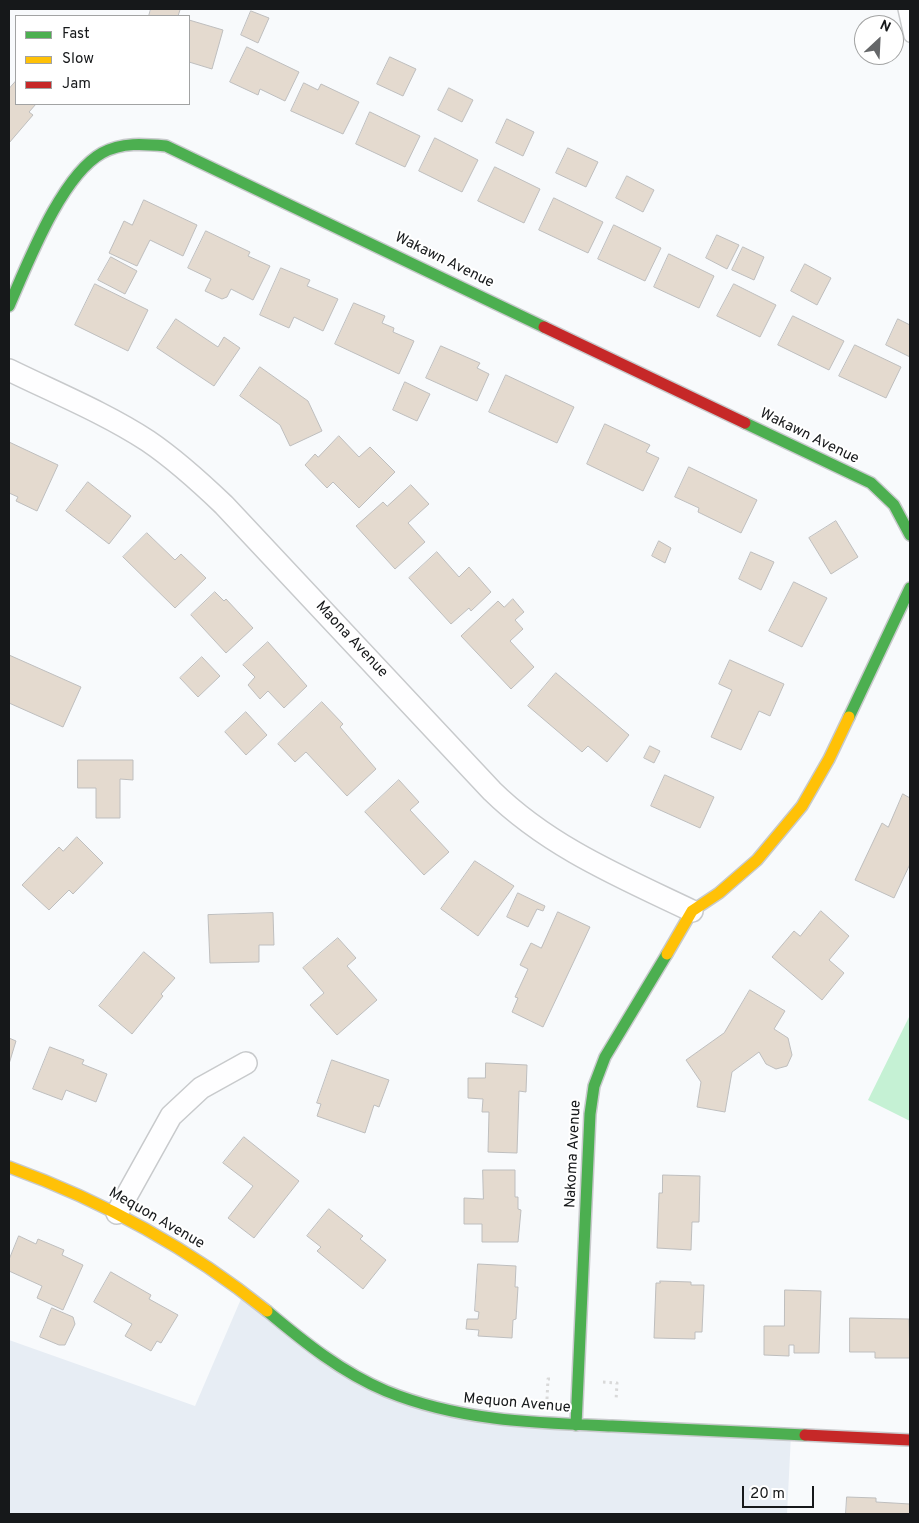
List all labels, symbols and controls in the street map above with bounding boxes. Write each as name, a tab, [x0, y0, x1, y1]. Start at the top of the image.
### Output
legend	[15, 15, 190, 105]
north arrow	[854, 15, 904, 65]
text: N	[877, 17, 893, 37]
text: Fast	[62, 25, 90, 44]
text: Slow	[62, 50, 94, 69]
text: Jam	[62, 75, 91, 94]
street label: Wakawn Avenue	[391, 229, 497, 293]
street label: Wakawn Avenue	[756, 405, 862, 469]
street label: Maona Avenue	[311, 598, 391, 682]
street label: Nakoma Avenue	[562, 1099, 586, 1209]
street label: Mequon Avenue	[105, 1184, 207, 1254]
street label: Mequon Avenue	[463, 1390, 571, 1418]
scale bar	[744, 1476, 816, 1508]
text: 20 m	[750, 1485, 785, 1504]

